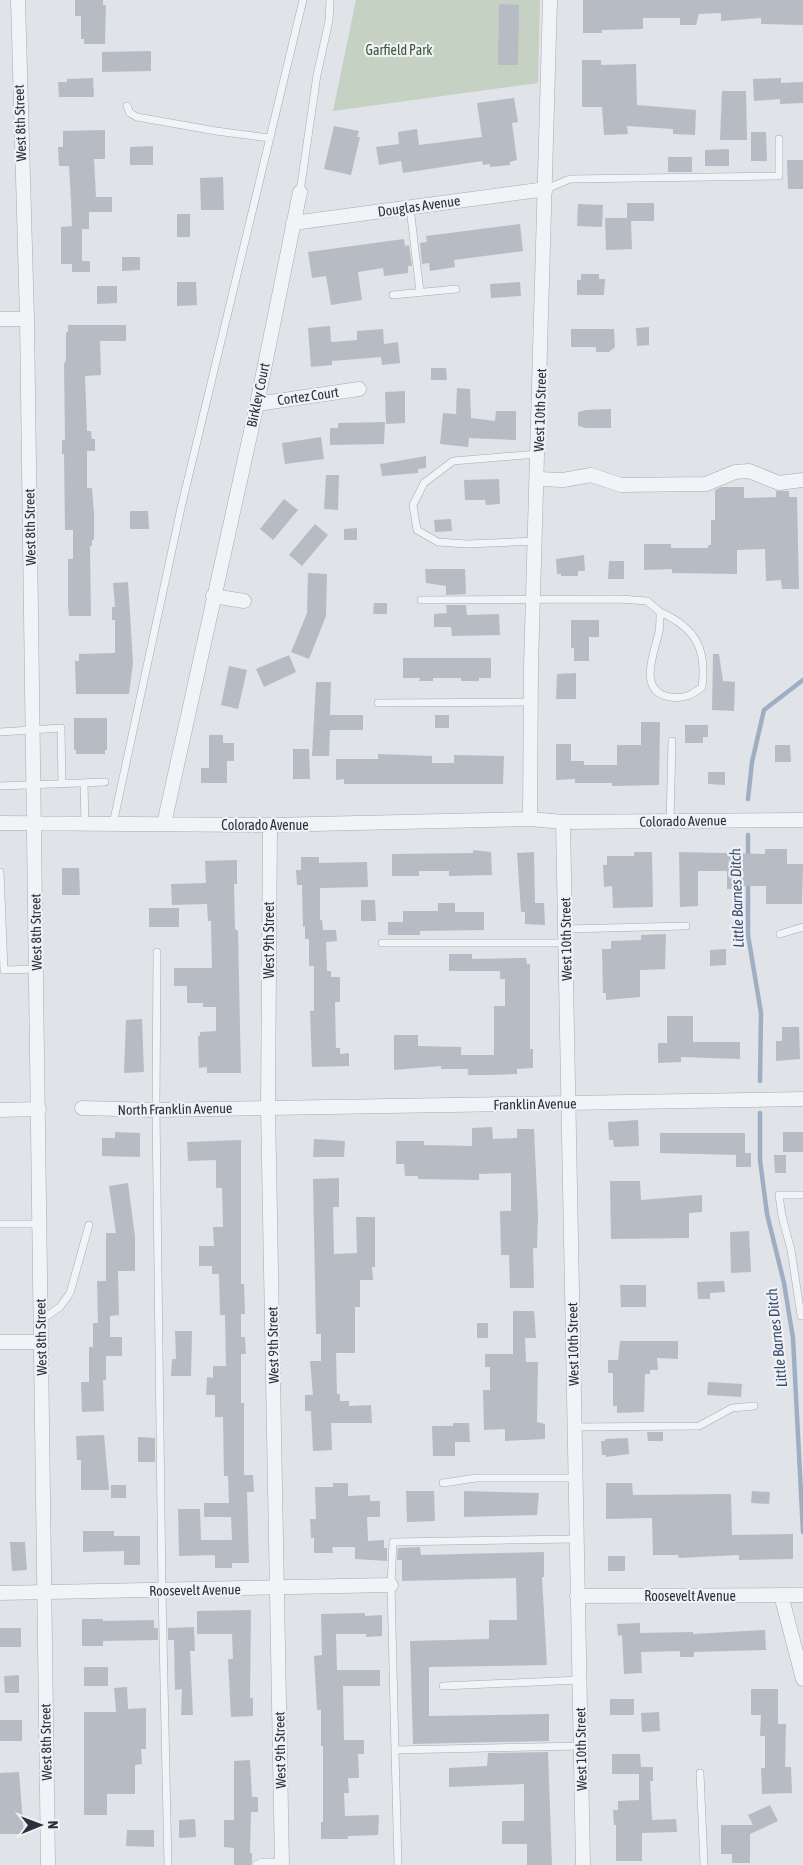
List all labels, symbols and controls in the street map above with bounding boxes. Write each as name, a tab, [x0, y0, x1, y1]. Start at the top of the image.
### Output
park label: Garfield Park	[366, 42, 432, 58]
street label: West 8th Street	[11, 84, 29, 162]
street label: Douglas Avenue	[377, 192, 461, 220]
street label: Birkley Court	[243, 361, 273, 429]
street label: West 10th Street	[531, 368, 549, 452]
street label: Cortez Court	[276, 384, 340, 408]
street label: West 8th Street	[21, 488, 39, 566]
street label: Colorado Avenue	[639, 812, 727, 830]
street label: Colorado Avenue	[221, 817, 309, 833]
water label: Little Barnes Ditch	[726, 848, 747, 948]
street label: West 8th Street	[27, 893, 45, 971]
street label: West 10th Street	[557, 897, 575, 981]
street label: West 9th Street	[261, 901, 277, 979]
street label: Franklin Avenue	[493, 1095, 577, 1113]
street label: North Franklin Avenue	[118, 1100, 232, 1118]
water label: Little Barnes Ditch	[763, 1288, 790, 1388]
street label: West 8th Street	[32, 1298, 50, 1376]
street label: West 10th Street	[564, 1302, 582, 1386]
street label: West 9th Street	[264, 1306, 282, 1384]
street label: Roosevelt Avenue	[149, 1581, 241, 1599]
street label: Roosevelt Avenue	[644, 1588, 736, 1604]
street label: West 8th Street	[37, 1703, 55, 1781]
street label: West 10th Street	[572, 1707, 590, 1791]
street label: West 9th Street	[271, 1711, 289, 1789]
north arrow	[15, 1800, 65, 1850]
text: N	[45, 1821, 61, 1829]

